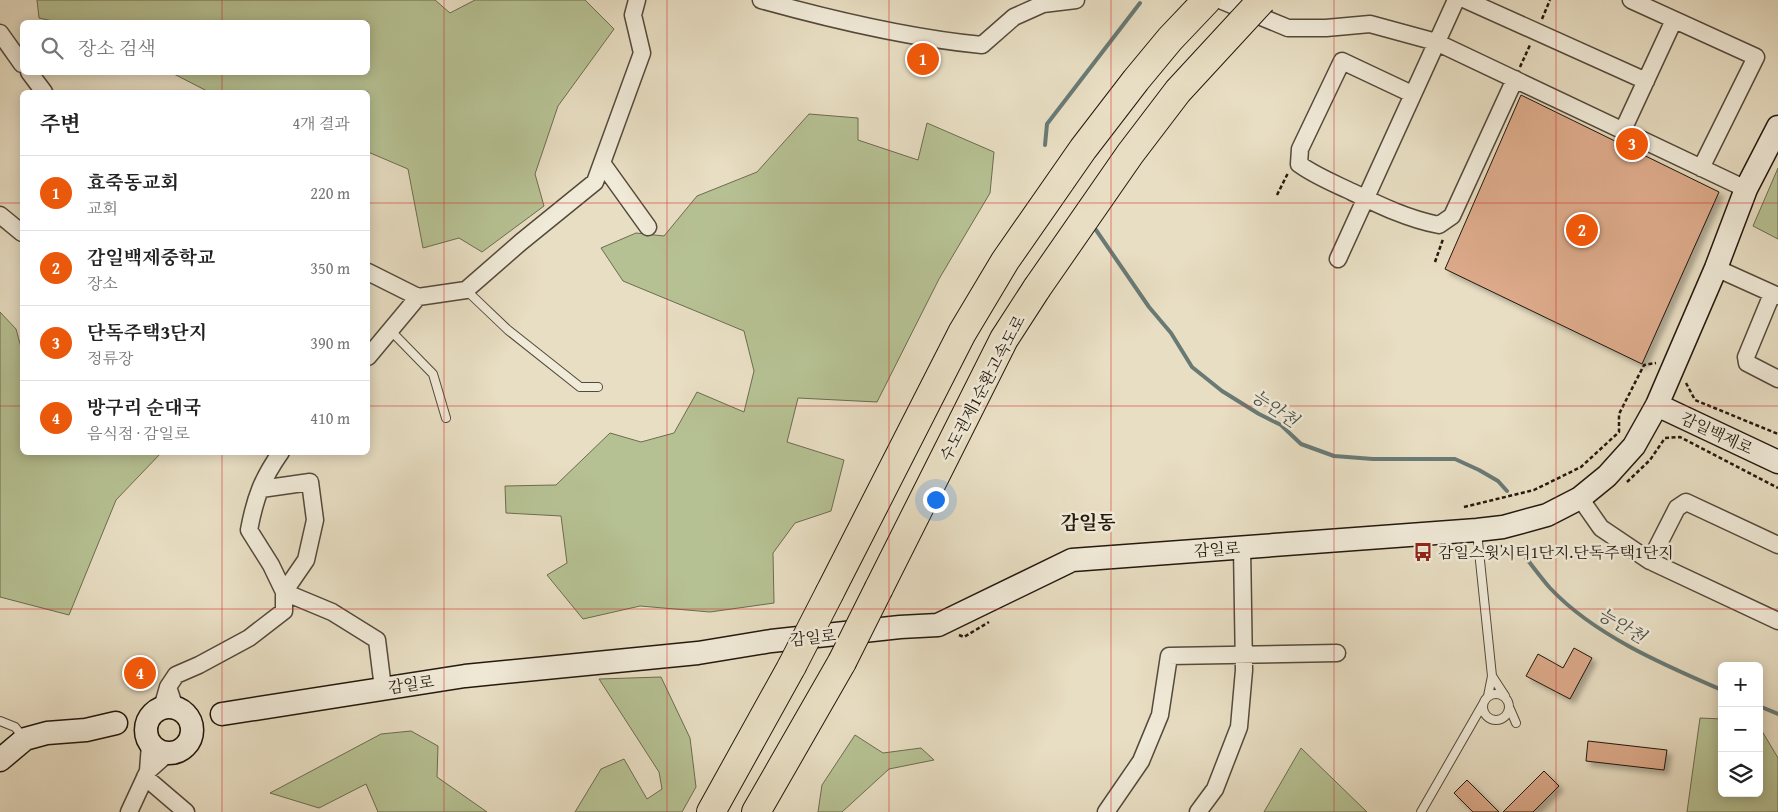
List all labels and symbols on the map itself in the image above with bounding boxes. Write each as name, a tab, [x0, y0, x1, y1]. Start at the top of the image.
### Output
pin: 1	[907, 40, 939, 78]
pin: 3	[1616, 125, 1648, 163]
pin: 2	[1566, 211, 1598, 249]
street label: 수도권제1순환고속도로	[933, 310, 1031, 465]
water label: 능안천	[1246, 382, 1306, 435]
street label: 감일백제로	[1677, 406, 1758, 460]
your location	[923, 487, 949, 513]
district label: 감일동	[1060, 508, 1116, 536]
street label: 감일로	[1193, 535, 1242, 563]
place label: 감일스윗시티1단지.단독주택1단지	[1438, 540, 1674, 564]
bus stop icon: 감일스윗시티1단지.단독주택1단지	[1412, 541, 1434, 563]
water label: 능안천	[1593, 600, 1653, 651]
street label: 감일로	[789, 623, 838, 651]
pin: 4	[124, 654, 156, 692]
street label: 감일로	[386, 669, 436, 699]

